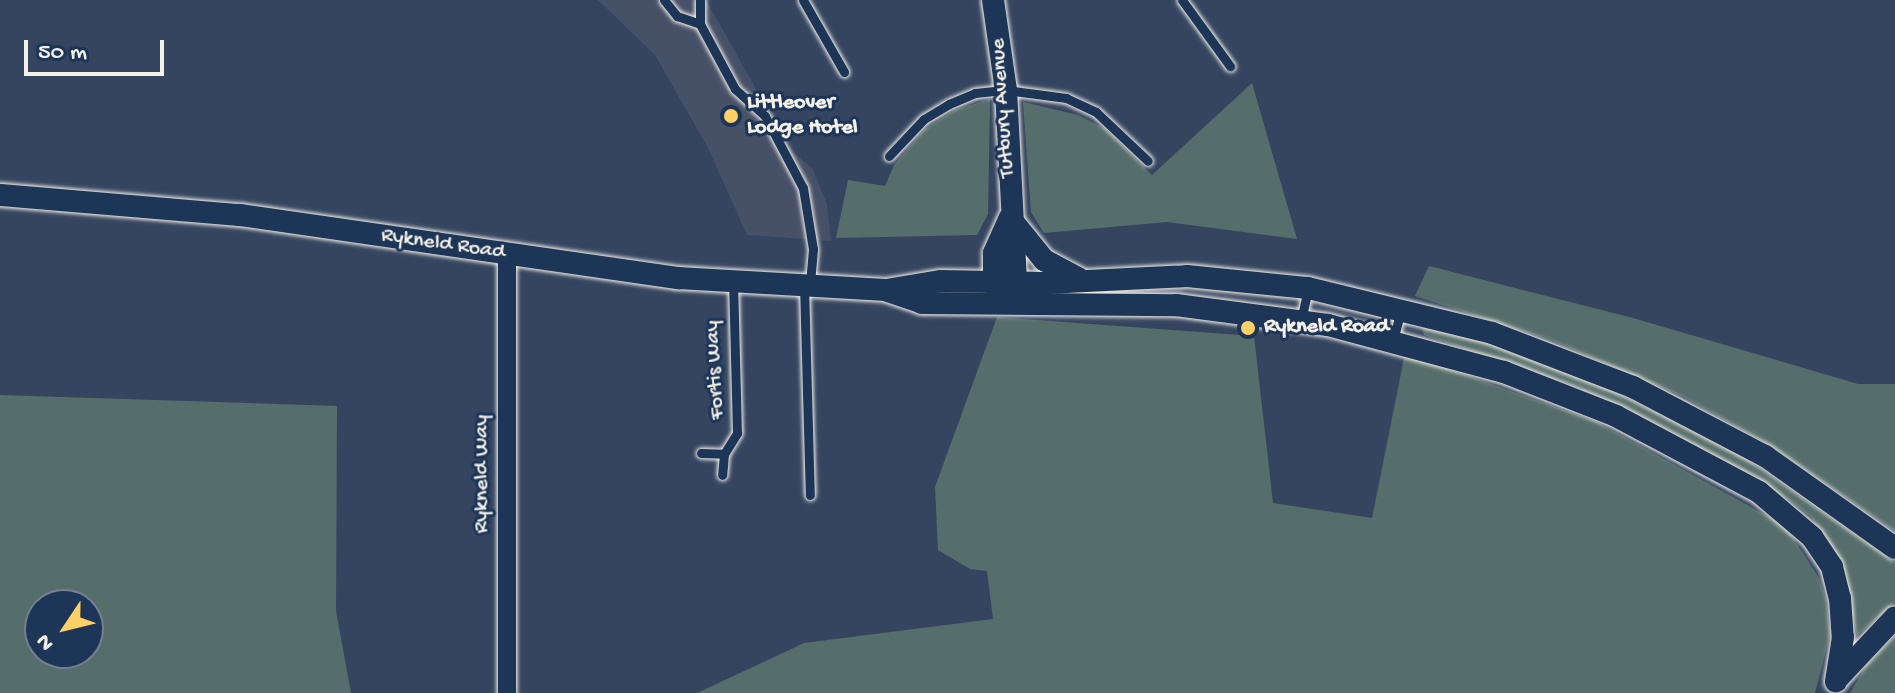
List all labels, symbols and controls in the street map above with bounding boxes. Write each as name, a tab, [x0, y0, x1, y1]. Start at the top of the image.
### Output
scale bar	[28, 24, 168, 74]
street label: Tutbury Avenue	[986, 37, 1022, 179]
text: 50 m	[38, 39, 87, 68]
place label: Littleover Lodge Hotel	[747, 90, 858, 142]
marker: Littleover Lodge Hotel	[722, 107, 740, 125]
street label: Rykneld Road	[379, 223, 507, 267]
place label: Rykneld Road	[1264, 315, 1389, 341]
marker: Rykneld Road	[1239, 319, 1257, 337]
street label: Fortis Way	[700, 320, 732, 420]
street label: Rykneld Way	[470, 415, 496, 533]
north arrow	[24, 589, 104, 669]
text: N	[31, 628, 61, 655]

